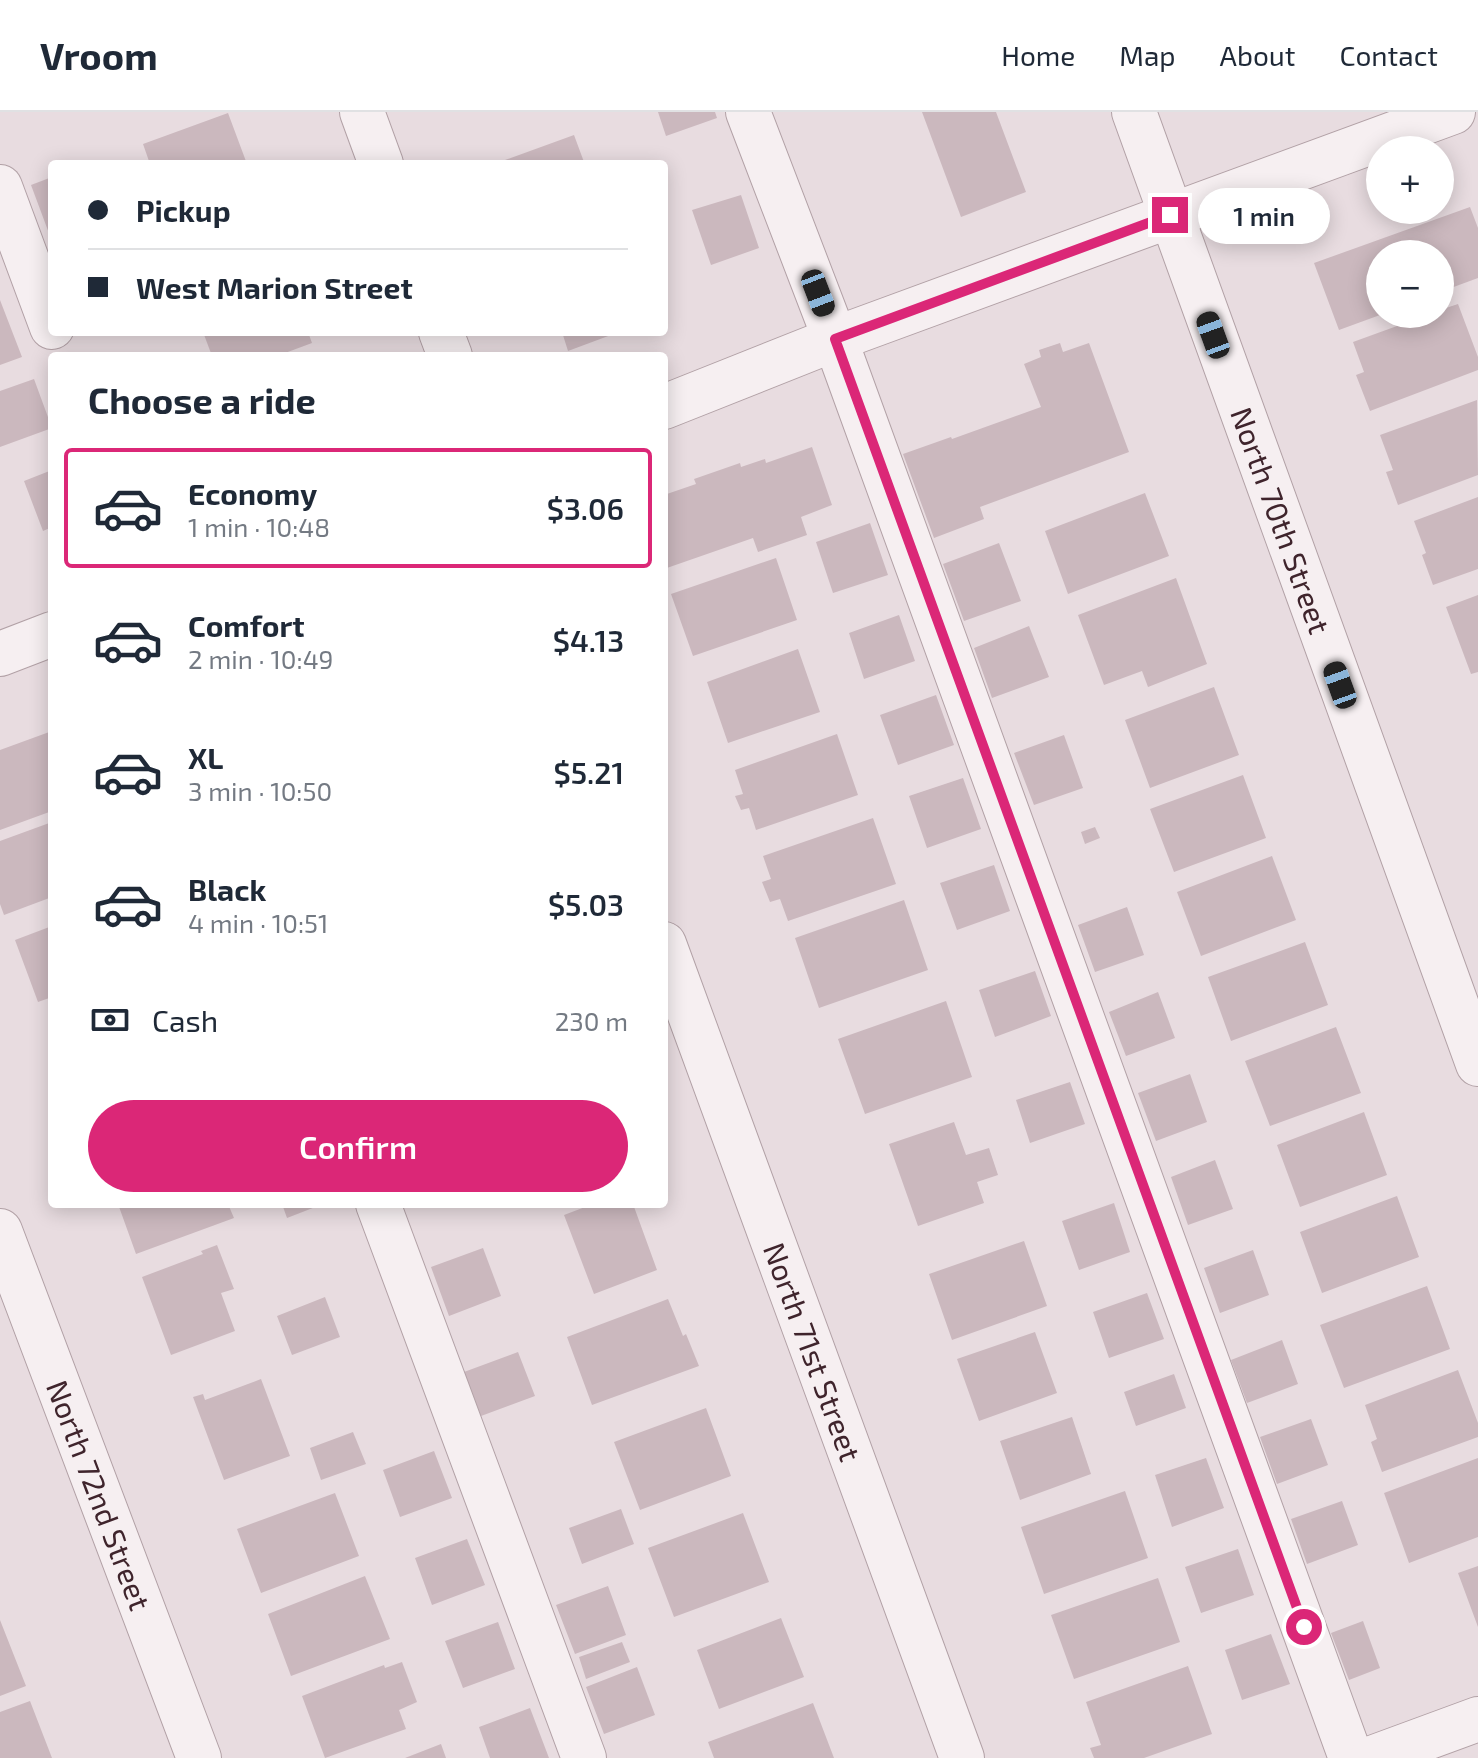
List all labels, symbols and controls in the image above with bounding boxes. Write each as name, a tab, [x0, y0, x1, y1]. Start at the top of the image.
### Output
text: Vroom	[40, 32, 158, 78]
text: Home	[1001, 38, 1075, 72]
text: Map	[1119, 38, 1176, 72]
text: About	[1220, 38, 1295, 72]
text: Contact	[1339, 38, 1438, 72]
map controls	[1366, 136, 1454, 328]
button: +	[1366, 136, 1454, 224]
callout: 1 min	[1198, 187, 1330, 243]
text: Pickup	[136, 192, 231, 228]
route end	[1152, 197, 1188, 233]
text: 1 min	[1233, 200, 1295, 231]
button: −	[1366, 240, 1454, 328]
car	[798, 266, 838, 320]
text: West Marion Street	[136, 269, 413, 305]
car	[1194, 308, 1232, 362]
text: Choose a ride	[88, 378, 316, 421]
street label: North 70th Street	[1224, 402, 1339, 638]
icon: car	[92, 472, 164, 544]
text: Economy	[188, 475, 317, 511]
text: $3.06	[547, 490, 624, 526]
text: 1 min · 10:48	[188, 511, 330, 542]
icon: car	[92, 604, 164, 676]
text: Comfort	[188, 607, 305, 643]
text: $4.13	[553, 622, 624, 658]
text: 2 min · 10:49	[188, 643, 334, 674]
car	[1321, 658, 1359, 712]
icon: car	[92, 736, 164, 808]
text: XL	[188, 739, 223, 775]
text: $5.21	[554, 754, 624, 790]
text: 3 min · 10:50	[188, 775, 332, 806]
icon: car	[92, 868, 164, 940]
text: Black	[188, 871, 266, 907]
text: $5.03	[548, 886, 624, 922]
text: 4 min · 10:51	[188, 907, 328, 938]
icon: cash	[88, 998, 132, 1042]
text: Cash	[152, 1002, 218, 1038]
text: 230 m	[555, 1005, 628, 1036]
button: Confirm	[88, 1100, 628, 1192]
street label: North 71st Street	[757, 1237, 870, 1466]
street label: North 72nd Street	[40, 1375, 159, 1615]
route start	[1286, 1609, 1322, 1645]

